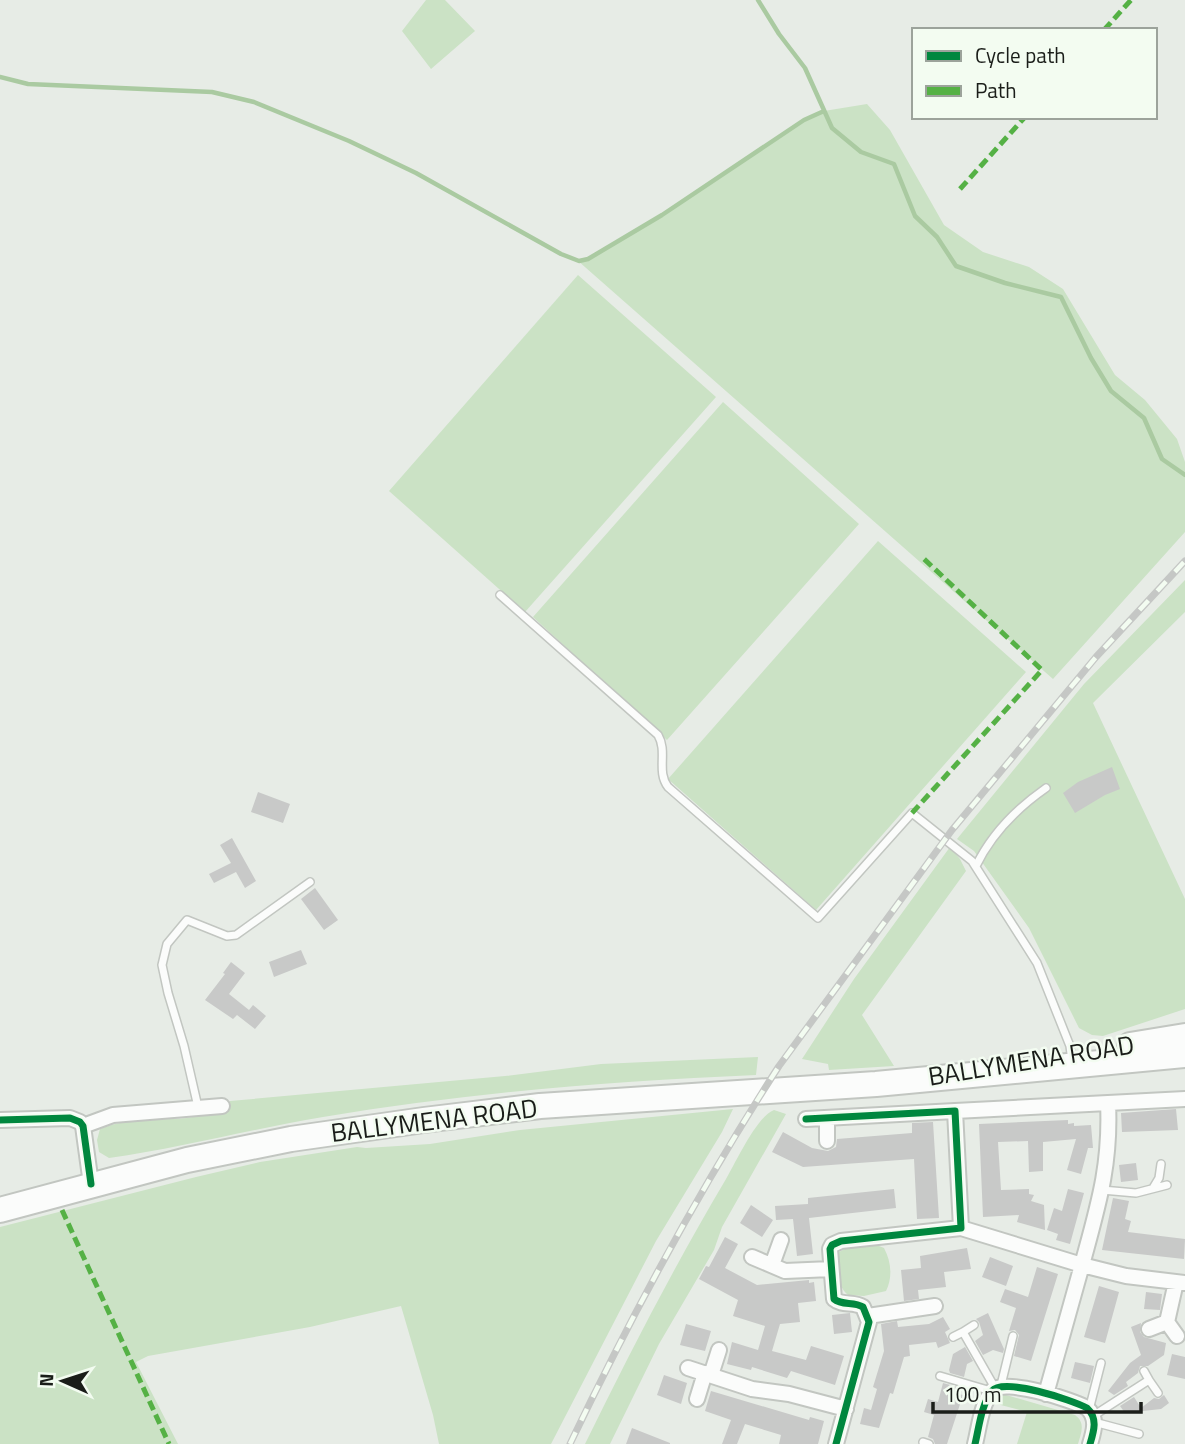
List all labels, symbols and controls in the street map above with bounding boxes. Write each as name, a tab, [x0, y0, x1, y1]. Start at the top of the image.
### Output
legend	[912, 28, 1157, 119]
text: Cycle path	[975, 39, 1066, 71]
text: Path	[975, 74, 1017, 106]
street label: BALLYMENA ROAD	[925, 1024, 1137, 1096]
street label: BALLYMENA ROAD	[328, 1088, 540, 1152]
north arrow	[28, 1346, 98, 1416]
scale bar	[933, 1370, 1141, 1414]
text: N	[31, 1373, 60, 1387]
text: 100 m	[944, 1378, 1001, 1410]

